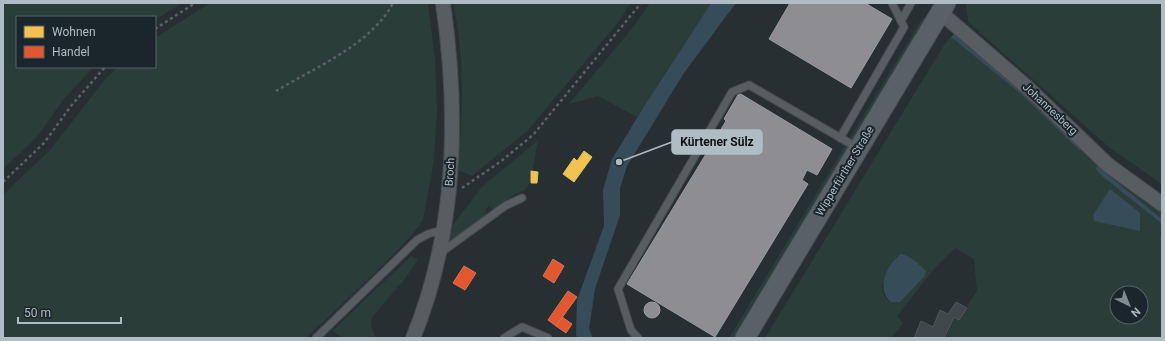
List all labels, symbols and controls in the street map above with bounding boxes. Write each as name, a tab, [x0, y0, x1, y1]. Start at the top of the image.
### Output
legend	[16, 16, 156, 68]
text: Wohnen	[52, 25, 96, 39]
text: Handel	[52, 45, 90, 59]
street label: Johannesberg	[1020, 80, 1080, 138]
street label: Wipperfürther Straße	[813, 124, 877, 218]
callout: Kürtener Sülz	[672, 130, 762, 154]
text: Kürtener Sülz	[680, 135, 754, 149]
street label: Broch	[443, 157, 457, 187]
north arrow	[1109, 285, 1149, 325]
scale bar	[18, 299, 121, 325]
text: N	[1128, 305, 1143, 320]
text: 50 m	[24, 306, 51, 320]

